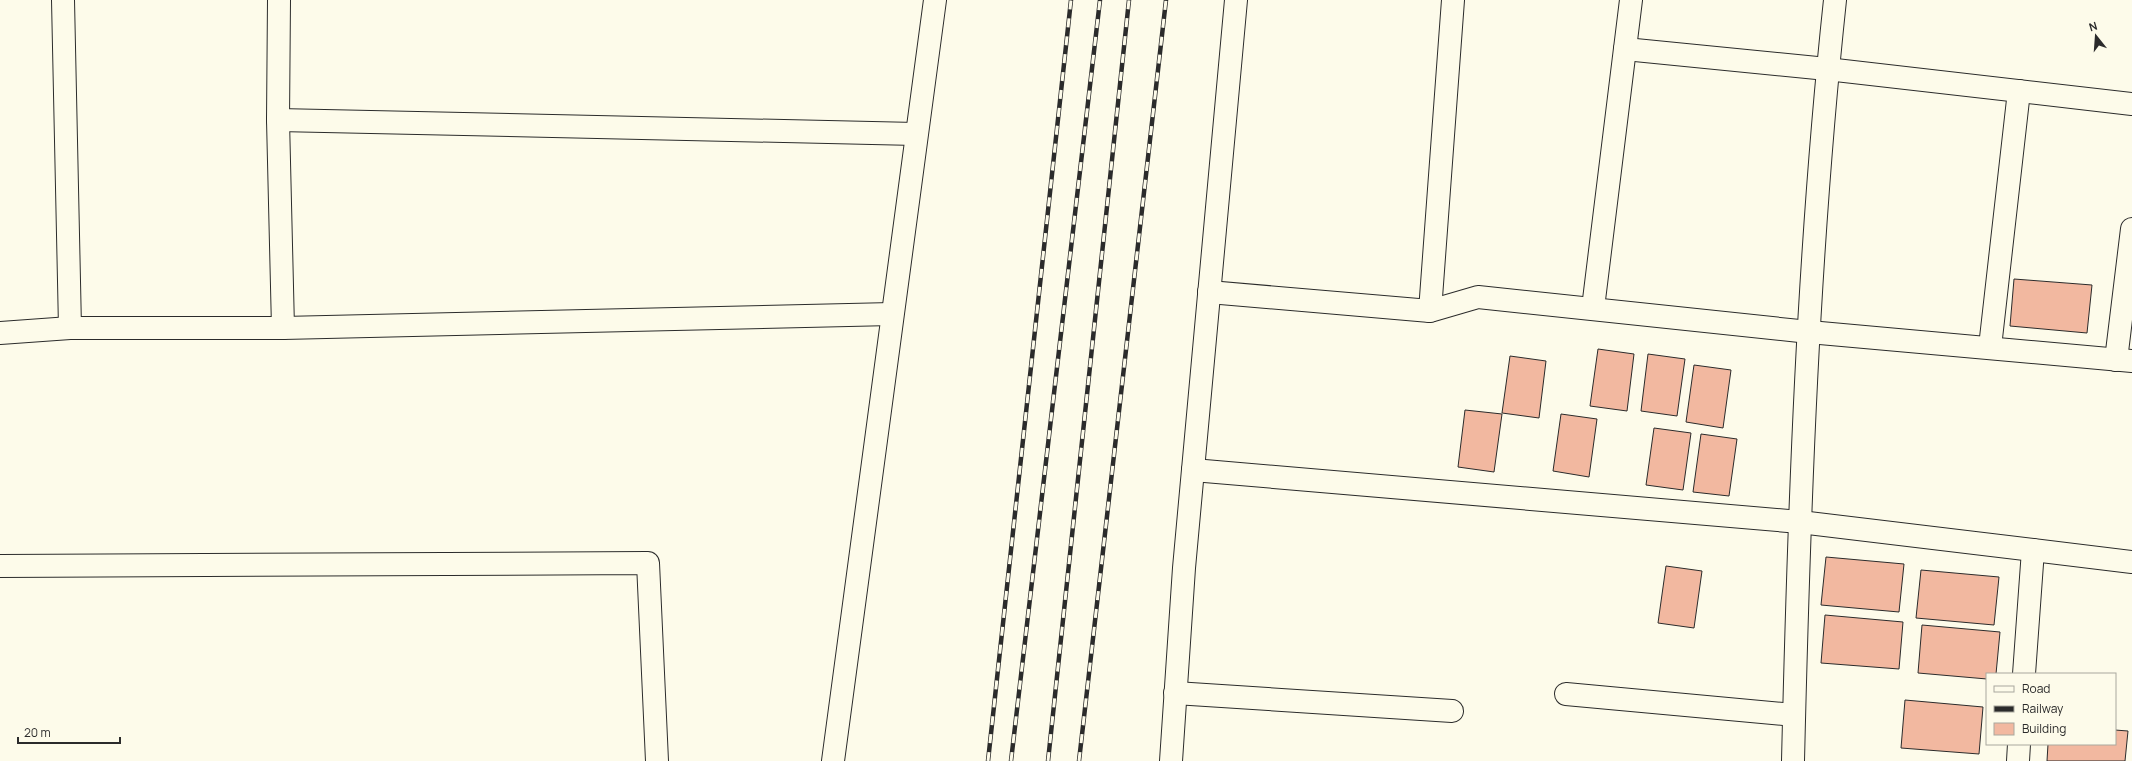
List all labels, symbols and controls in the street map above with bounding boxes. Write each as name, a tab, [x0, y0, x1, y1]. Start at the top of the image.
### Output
north arrow	[2076, 16, 2116, 56]
text: N	[2087, 18, 2099, 34]
legend	[1986, 673, 2116, 745]
text: Road	[2022, 680, 2050, 697]
text: Railway	[2022, 700, 2064, 717]
scale bar	[18, 719, 120, 745]
text: Building	[2022, 720, 2066, 737]
text: 20 m	[24, 724, 51, 741]

